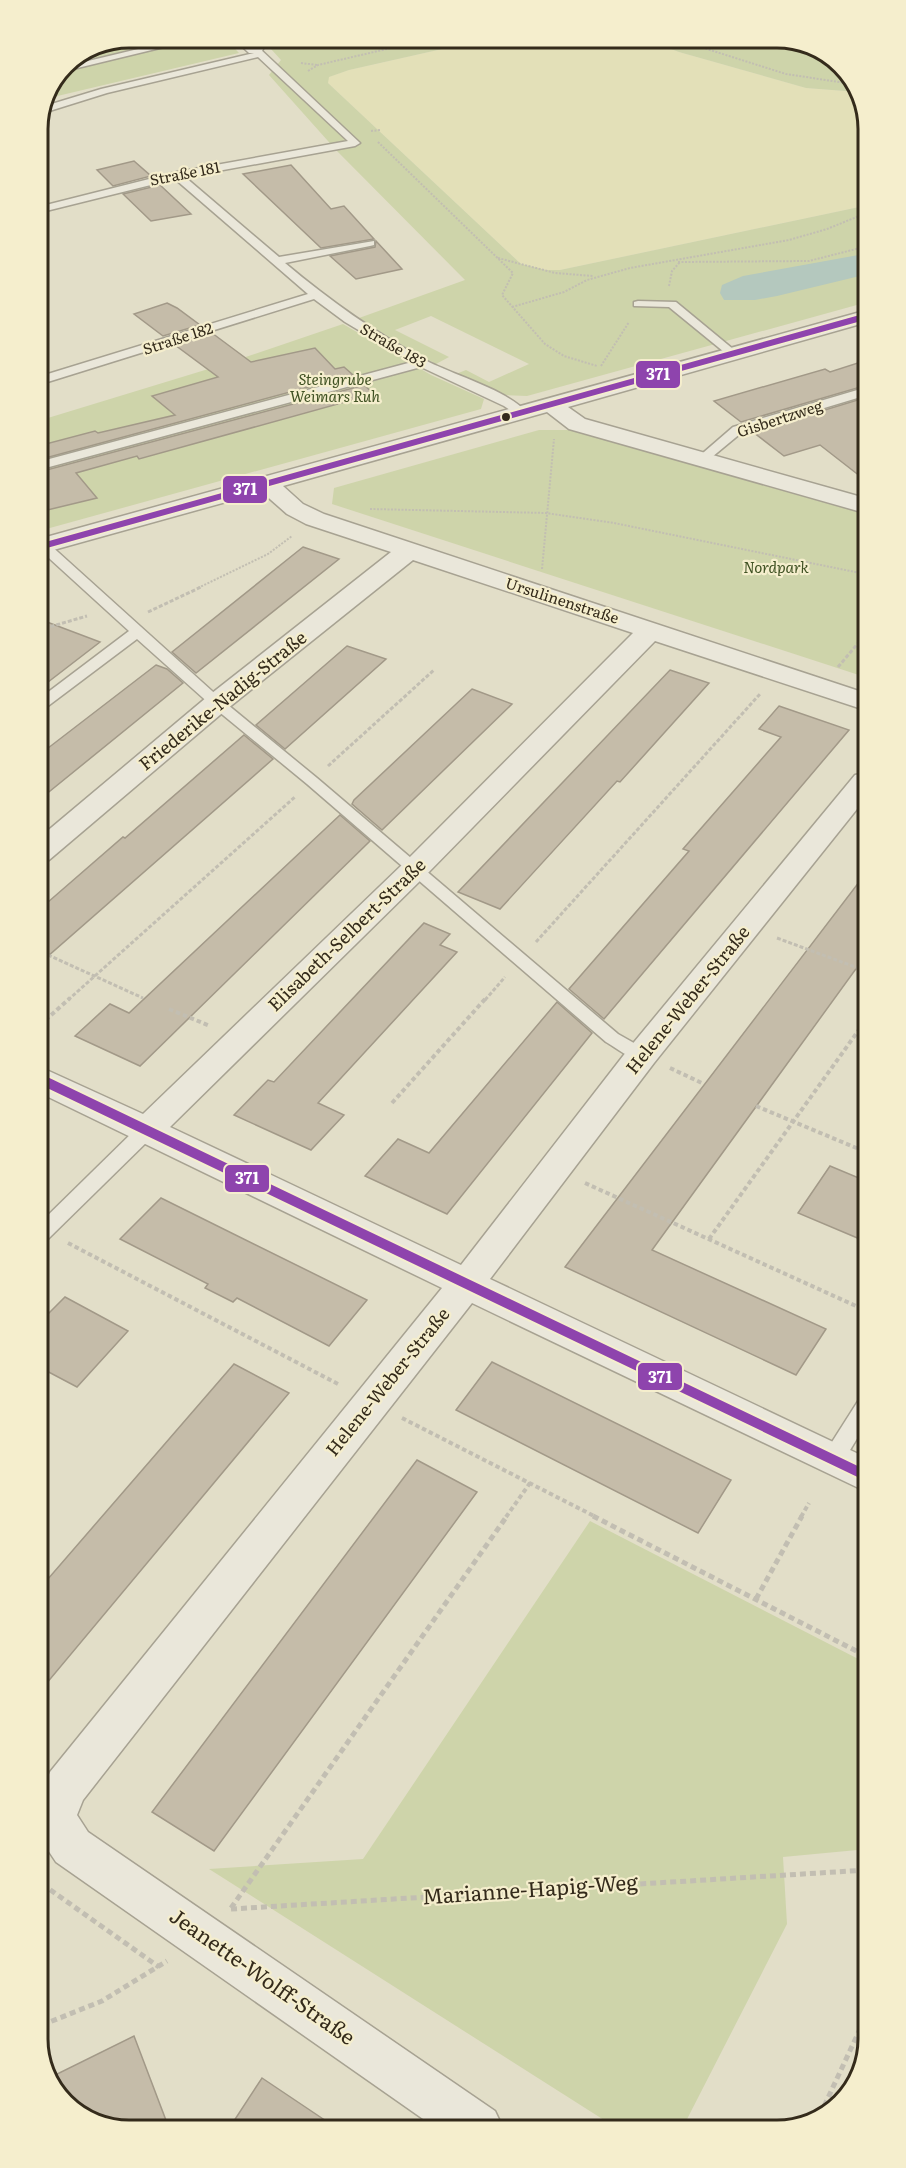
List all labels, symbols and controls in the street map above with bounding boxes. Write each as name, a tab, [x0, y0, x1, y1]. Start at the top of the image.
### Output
street label: Straße 181	[148, 154, 222, 191]
street label: Straße 182	[140, 315, 216, 360]
street label: Straße 183	[356, 316, 431, 373]
line badge: 371	[635, 360, 681, 389]
text: 371	[646, 361, 670, 385]
park label: Steingrube Weimars Ruh	[290, 367, 380, 407]
street label: Gisbertzweg	[734, 393, 826, 442]
unlabelled marker	[500, 411, 512, 423]
line badge: 371	[222, 475, 268, 504]
text: 371	[233, 476, 257, 500]
park label: Nordpark	[743, 555, 809, 578]
street label: Ursulinenstraße	[503, 570, 622, 629]
street label: Friederike-Nadig-Straße	[132, 623, 312, 776]
street label: Elisabeth-Selbert-Straße	[261, 851, 431, 1017]
street label: Helene-Weber-Straße	[618, 919, 755, 1079]
line badge: 371	[224, 1164, 270, 1193]
text: 371	[235, 1165, 259, 1189]
street label: Helene-Weber-Straße	[318, 1301, 455, 1461]
line badge: 371	[637, 1362, 683, 1391]
text: 371	[648, 1364, 672, 1388]
street label: Marianne-Hapig-Weg	[421, 1864, 639, 1911]
street label: Jeanette-Wolff-Straße	[164, 1899, 363, 2051]

